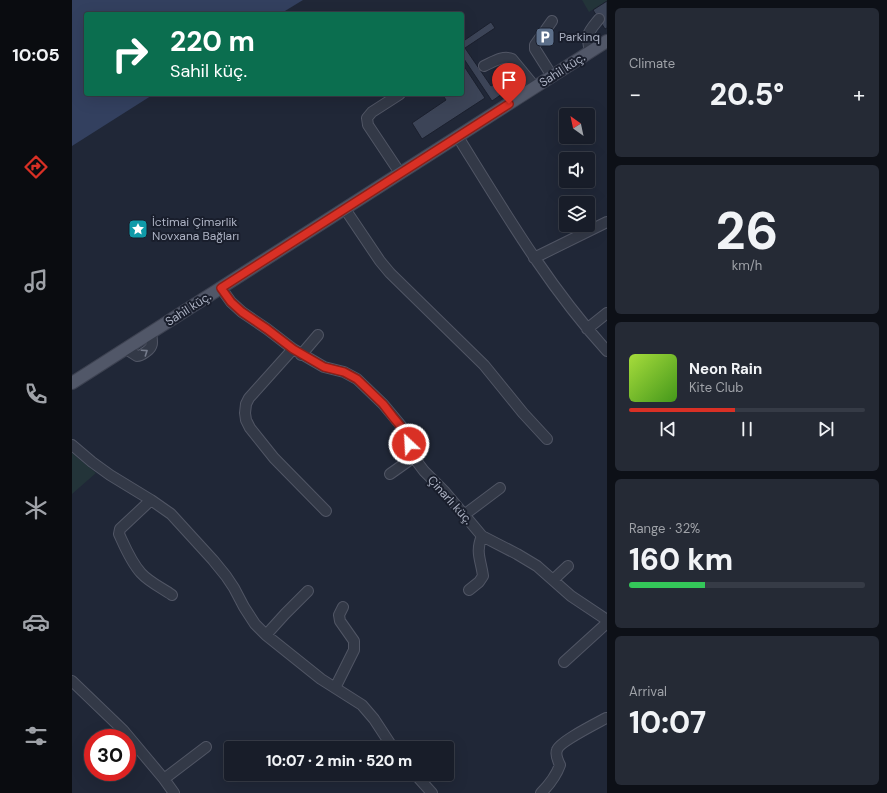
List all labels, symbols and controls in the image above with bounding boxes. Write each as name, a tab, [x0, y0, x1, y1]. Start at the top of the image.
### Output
text: 220 m	[170, 23, 255, 60]
parking icon: Parkinq	[534, 26, 556, 48]
icon: right	[104, 28, 156, 80]
place label: Parkinq	[559, 29, 600, 45]
text: 10:05	[12, 43, 60, 67]
street label: Sahil küç.	[536, 49, 588, 91]
text: Climate	[629, 55, 675, 72]
text: Sahil küç.	[170, 59, 247, 83]
pin	[492, 63, 526, 104]
icon: arrive	[498, 69, 520, 91]
text: 20.5°	[710, 75, 784, 114]
text: −	[629, 80, 641, 109]
text: +	[853, 80, 865, 109]
north arrow	[559, 108, 595, 144]
map controls	[559, 108, 595, 232]
button: sound	[559, 152, 595, 188]
icon: directions	[22, 153, 50, 181]
button: layers	[559, 196, 595, 232]
text: 26	[716, 197, 778, 265]
place label: İctimai Çimərlik Novxana Bağları	[152, 214, 239, 244]
place icon: İctimai Çimərlik Novxana Bağları	[127, 218, 149, 240]
text: km/h	[732, 257, 762, 274]
icon: music	[22, 267, 50, 295]
street label: Sahil küç.	[162, 288, 214, 330]
one-way arrow	[141, 350, 148, 357]
text: Neon Rain	[689, 359, 762, 379]
text: Kite Club	[689, 379, 743, 396]
icon: phone	[22, 380, 50, 408]
icon: previous	[657, 418, 679, 440]
icon: pause	[736, 418, 758, 440]
icon: next	[815, 418, 837, 440]
position arrow	[388, 423, 430, 465]
street label: Çinarlı küç.	[424, 472, 476, 528]
icon: climate	[22, 494, 50, 522]
text: Range · 32%	[629, 520, 700, 537]
text: 160 km	[629, 540, 733, 579]
icon: car	[22, 608, 50, 636]
text: Arrival	[629, 683, 667, 700]
text: 10:07	[629, 703, 706, 742]
icon: filters	[22, 722, 50, 750]
speed limit sign: 30	[84, 729, 136, 781]
text: 10:07 · 2 min · 520 m	[266, 751, 412, 771]

